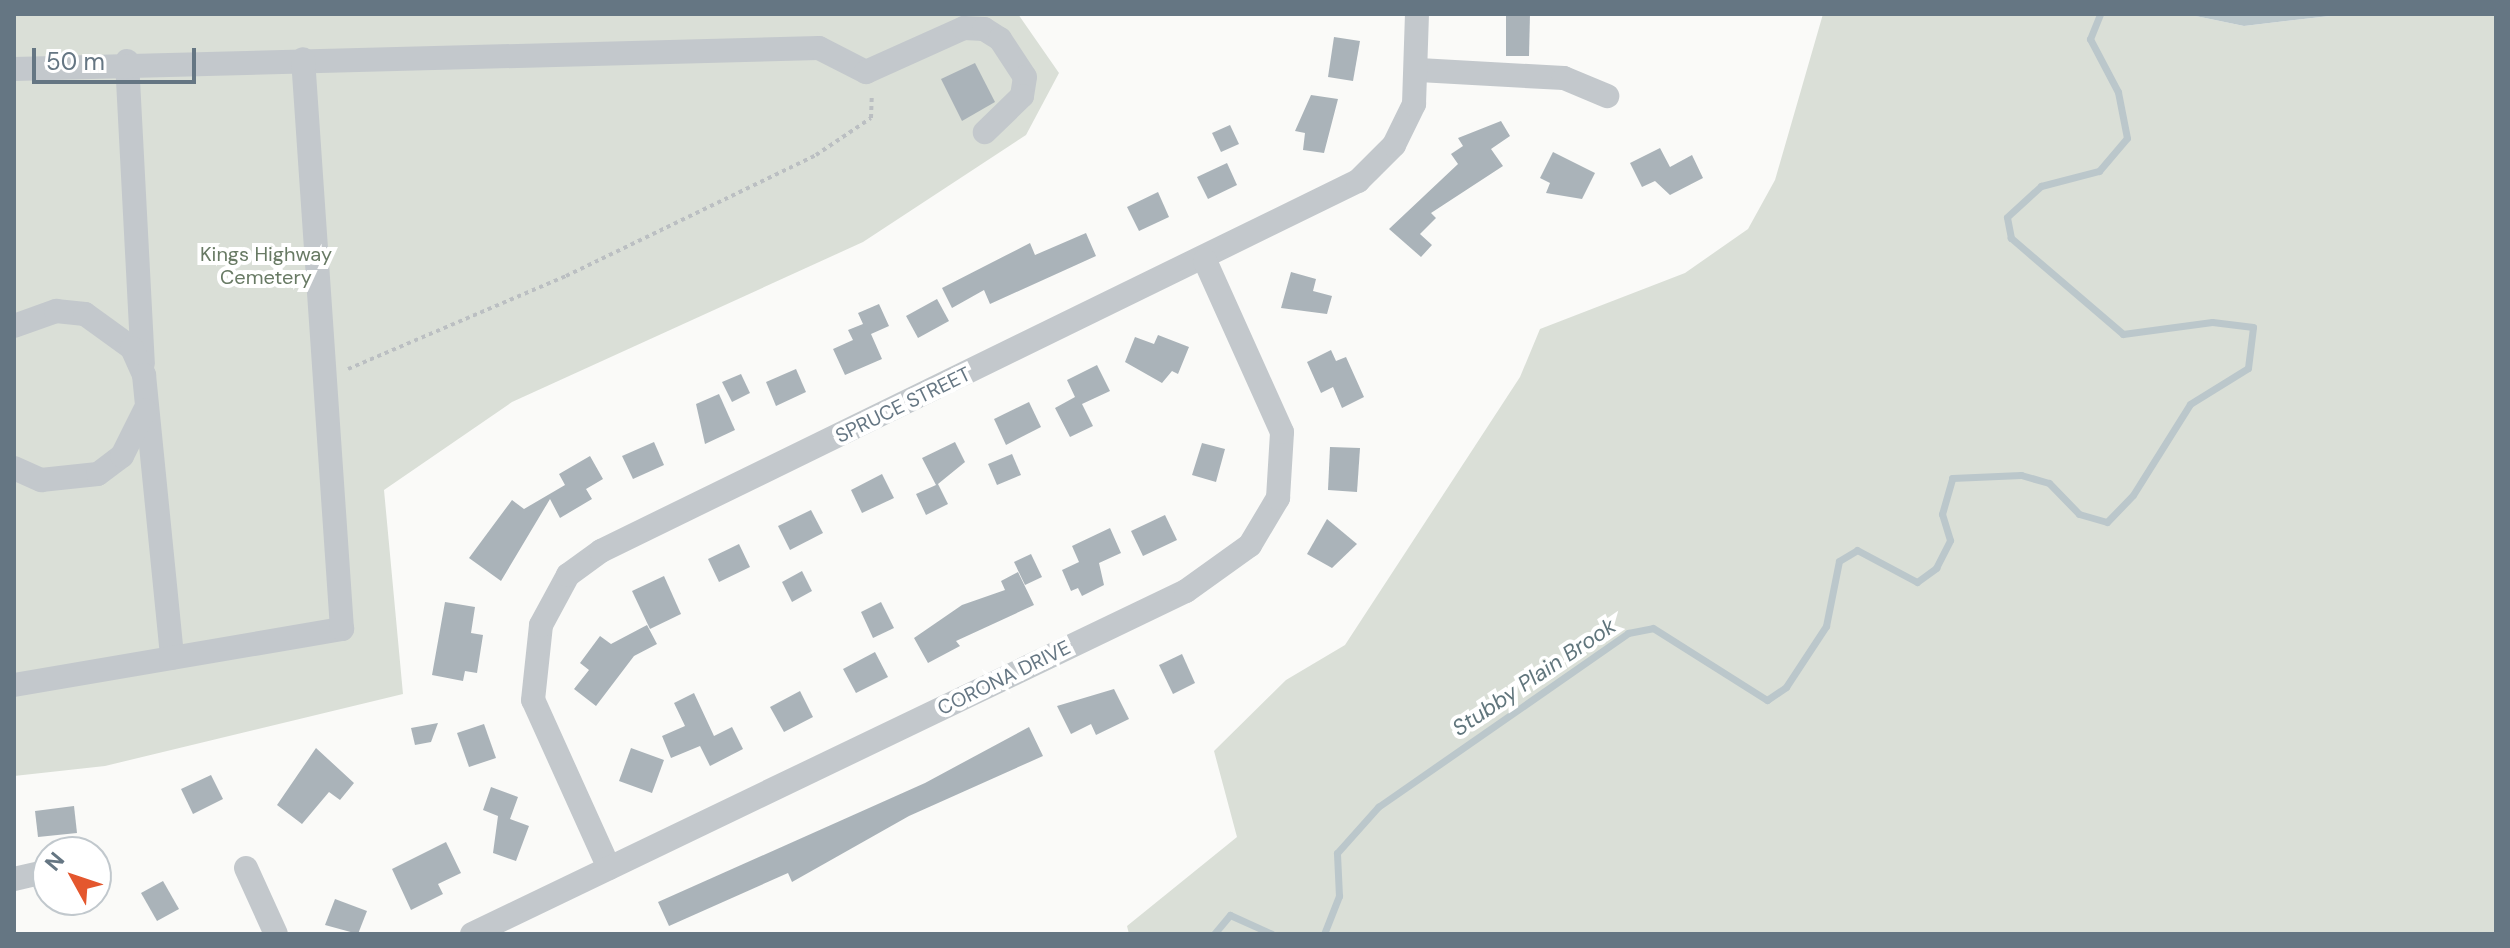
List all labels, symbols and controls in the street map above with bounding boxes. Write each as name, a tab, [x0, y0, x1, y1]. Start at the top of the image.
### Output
scale bar	[36, 32, 200, 82]
text: 50 m	[46, 46, 105, 77]
park label: Kings Highway Cemetery	[200, 242, 332, 289]
street label: SPRUCE STREET	[832, 362, 974, 448]
water label: Stubby Plain Brook	[1447, 613, 1621, 741]
street label: CORONA DRIVE	[934, 636, 1074, 720]
north arrow	[32, 836, 112, 916]
text: N	[38, 846, 71, 877]

